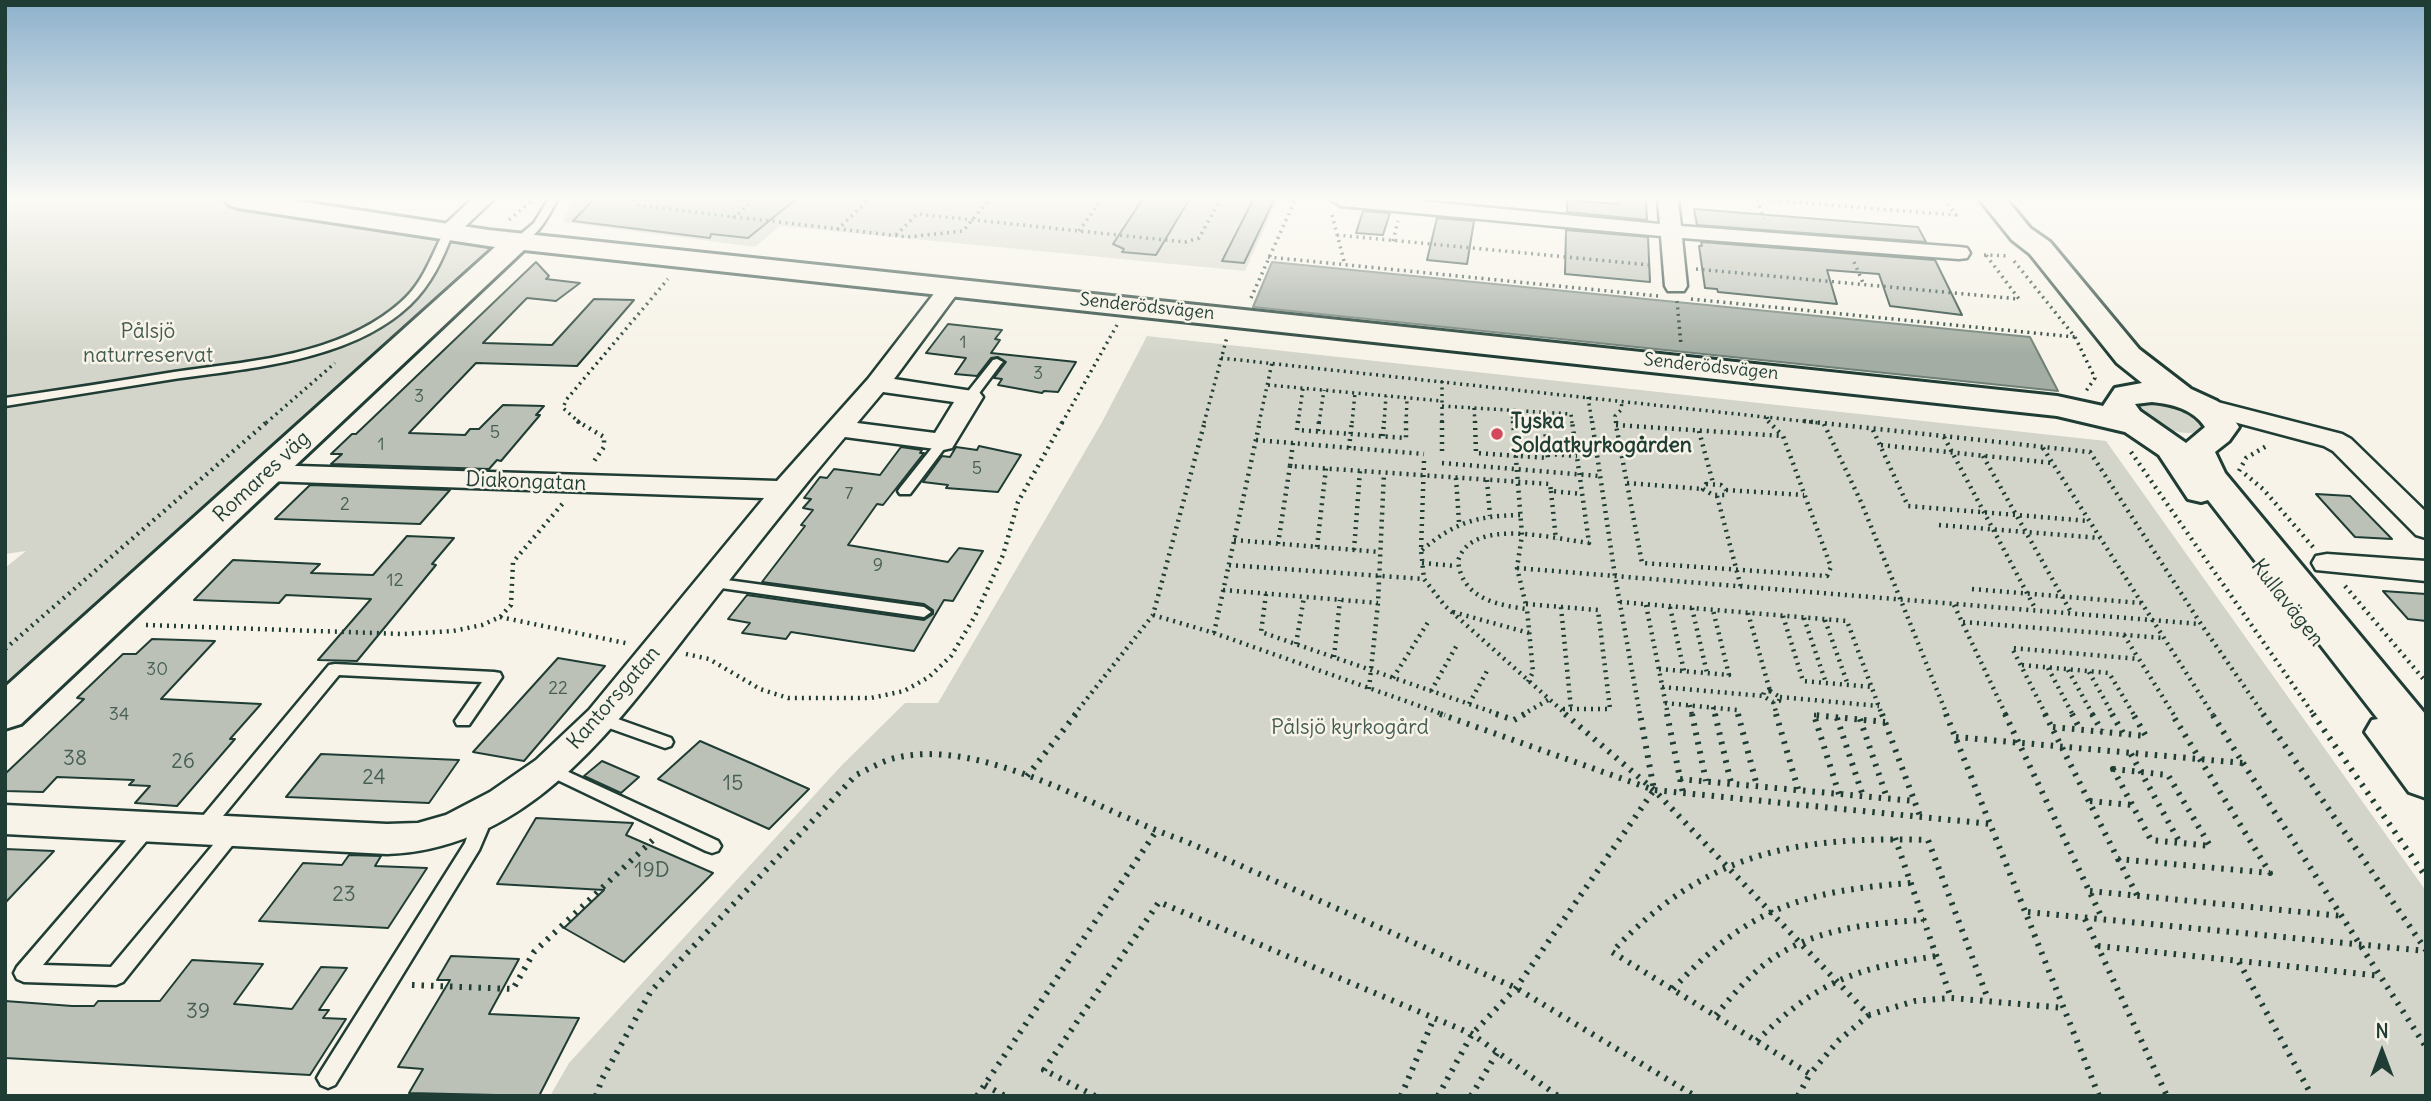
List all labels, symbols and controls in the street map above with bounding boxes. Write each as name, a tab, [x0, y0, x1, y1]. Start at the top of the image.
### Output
street label: Senderödsvägen	[1079, 289, 1215, 325]
park label: Pålsjö naturreservat	[83, 319, 213, 369]
house number: 1	[959, 332, 967, 354]
street label: Senderödsvägen	[1643, 349, 1779, 385]
house number: 3	[1033, 363, 1043, 385]
house number: 3	[414, 386, 424, 408]
place label: Tyska Soldatkyrkogården	[1511, 409, 1692, 459]
house number: 5	[490, 422, 500, 444]
street label: Romares väg	[208, 426, 316, 528]
marker: Tyska Soldatkyrkogården	[1489, 426, 1505, 442]
house number: 1	[377, 434, 385, 456]
house number: 5	[972, 458, 982, 480]
street label: Diakongatan	[465, 467, 587, 497]
house number: 7	[845, 483, 853, 505]
house number: 2	[340, 494, 350, 516]
street label: Kullavägen	[2245, 554, 2329, 652]
house number: 9	[873, 555, 883, 577]
house number: 12	[386, 570, 404, 592]
street label: Kantorsgatan	[562, 641, 666, 755]
house number: 30	[146, 659, 168, 681]
house number: 22	[548, 678, 568, 700]
house number: 34	[109, 704, 129, 726]
park label: Pålsjö kyrkogård	[1271, 715, 1429, 741]
house number: 38	[63, 746, 87, 772]
house number: 26	[171, 749, 195, 775]
house number: 24	[362, 765, 386, 791]
house number: 15	[723, 771, 743, 797]
house number: 19D	[634, 858, 670, 884]
house number: 23	[332, 882, 356, 908]
house number: 39	[186, 999, 210, 1025]
north arrow	[2347, 1017, 2417, 1087]
text: N	[2375, 1019, 2389, 1043]

